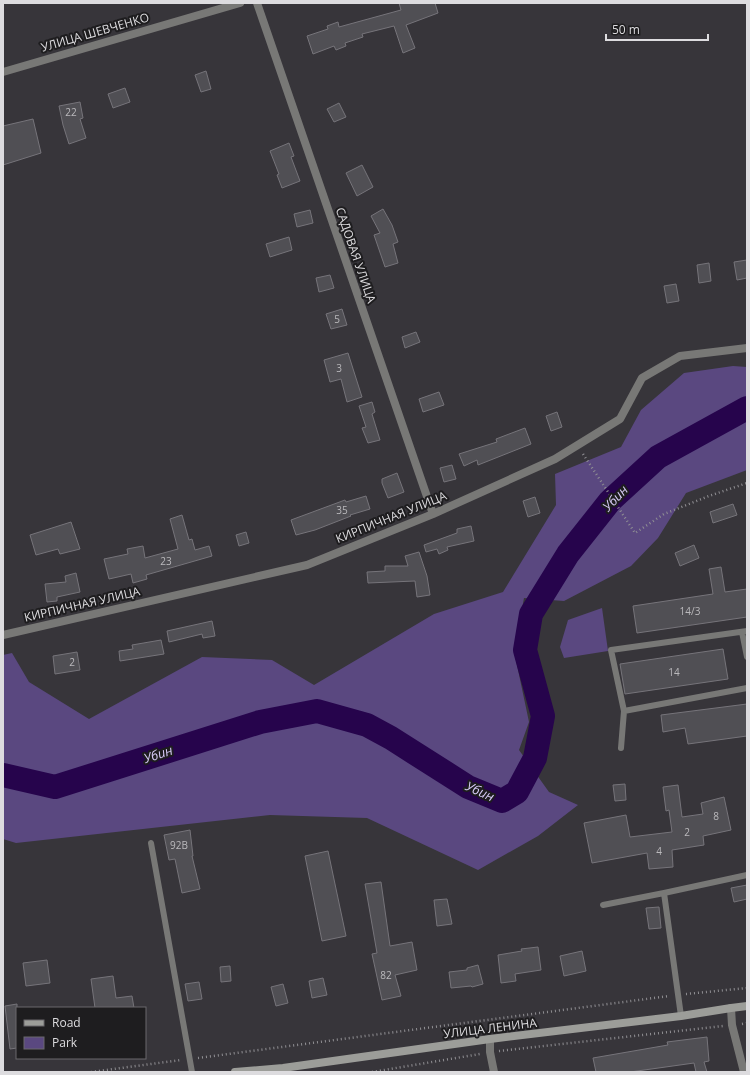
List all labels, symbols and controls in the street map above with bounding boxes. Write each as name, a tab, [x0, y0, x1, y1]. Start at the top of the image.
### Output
street label: УЛИЦА ШЕВЧЕНКО	[39, 8, 151, 56]
scale bar	[606, 16, 708, 42]
text: 50 m	[612, 21, 640, 38]
house number: 22	[65, 105, 77, 119]
street label: САДОВАЯ УЛИЦА	[332, 205, 380, 305]
house number: 5	[334, 312, 340, 326]
house number: 3	[336, 361, 342, 375]
water label: Убин	[597, 481, 632, 516]
street label: КИРПИЧНАЯ УЛИЦА	[333, 487, 449, 547]
house number: 35	[336, 503, 348, 517]
house number: 23	[160, 554, 172, 568]
street label: КИРПИЧНАЯ УЛИЦА	[22, 582, 142, 626]
house number: 14/3	[680, 604, 701, 618]
house number: 2	[69, 655, 75, 669]
house number: 14	[668, 665, 680, 679]
water label: Убин	[140, 741, 175, 767]
water label: Убин	[462, 776, 497, 805]
house number: 8	[713, 809, 719, 823]
house number: 2	[684, 825, 690, 839]
house number: 92В	[170, 838, 188, 852]
house number: 4	[656, 844, 662, 858]
house number: 82	[380, 968, 392, 982]
legend	[16, 1007, 146, 1059]
text: Road	[52, 1014, 81, 1031]
street label: УЛИЦА ЛЕНИНА	[442, 1014, 538, 1042]
text: Park	[52, 1034, 78, 1051]

